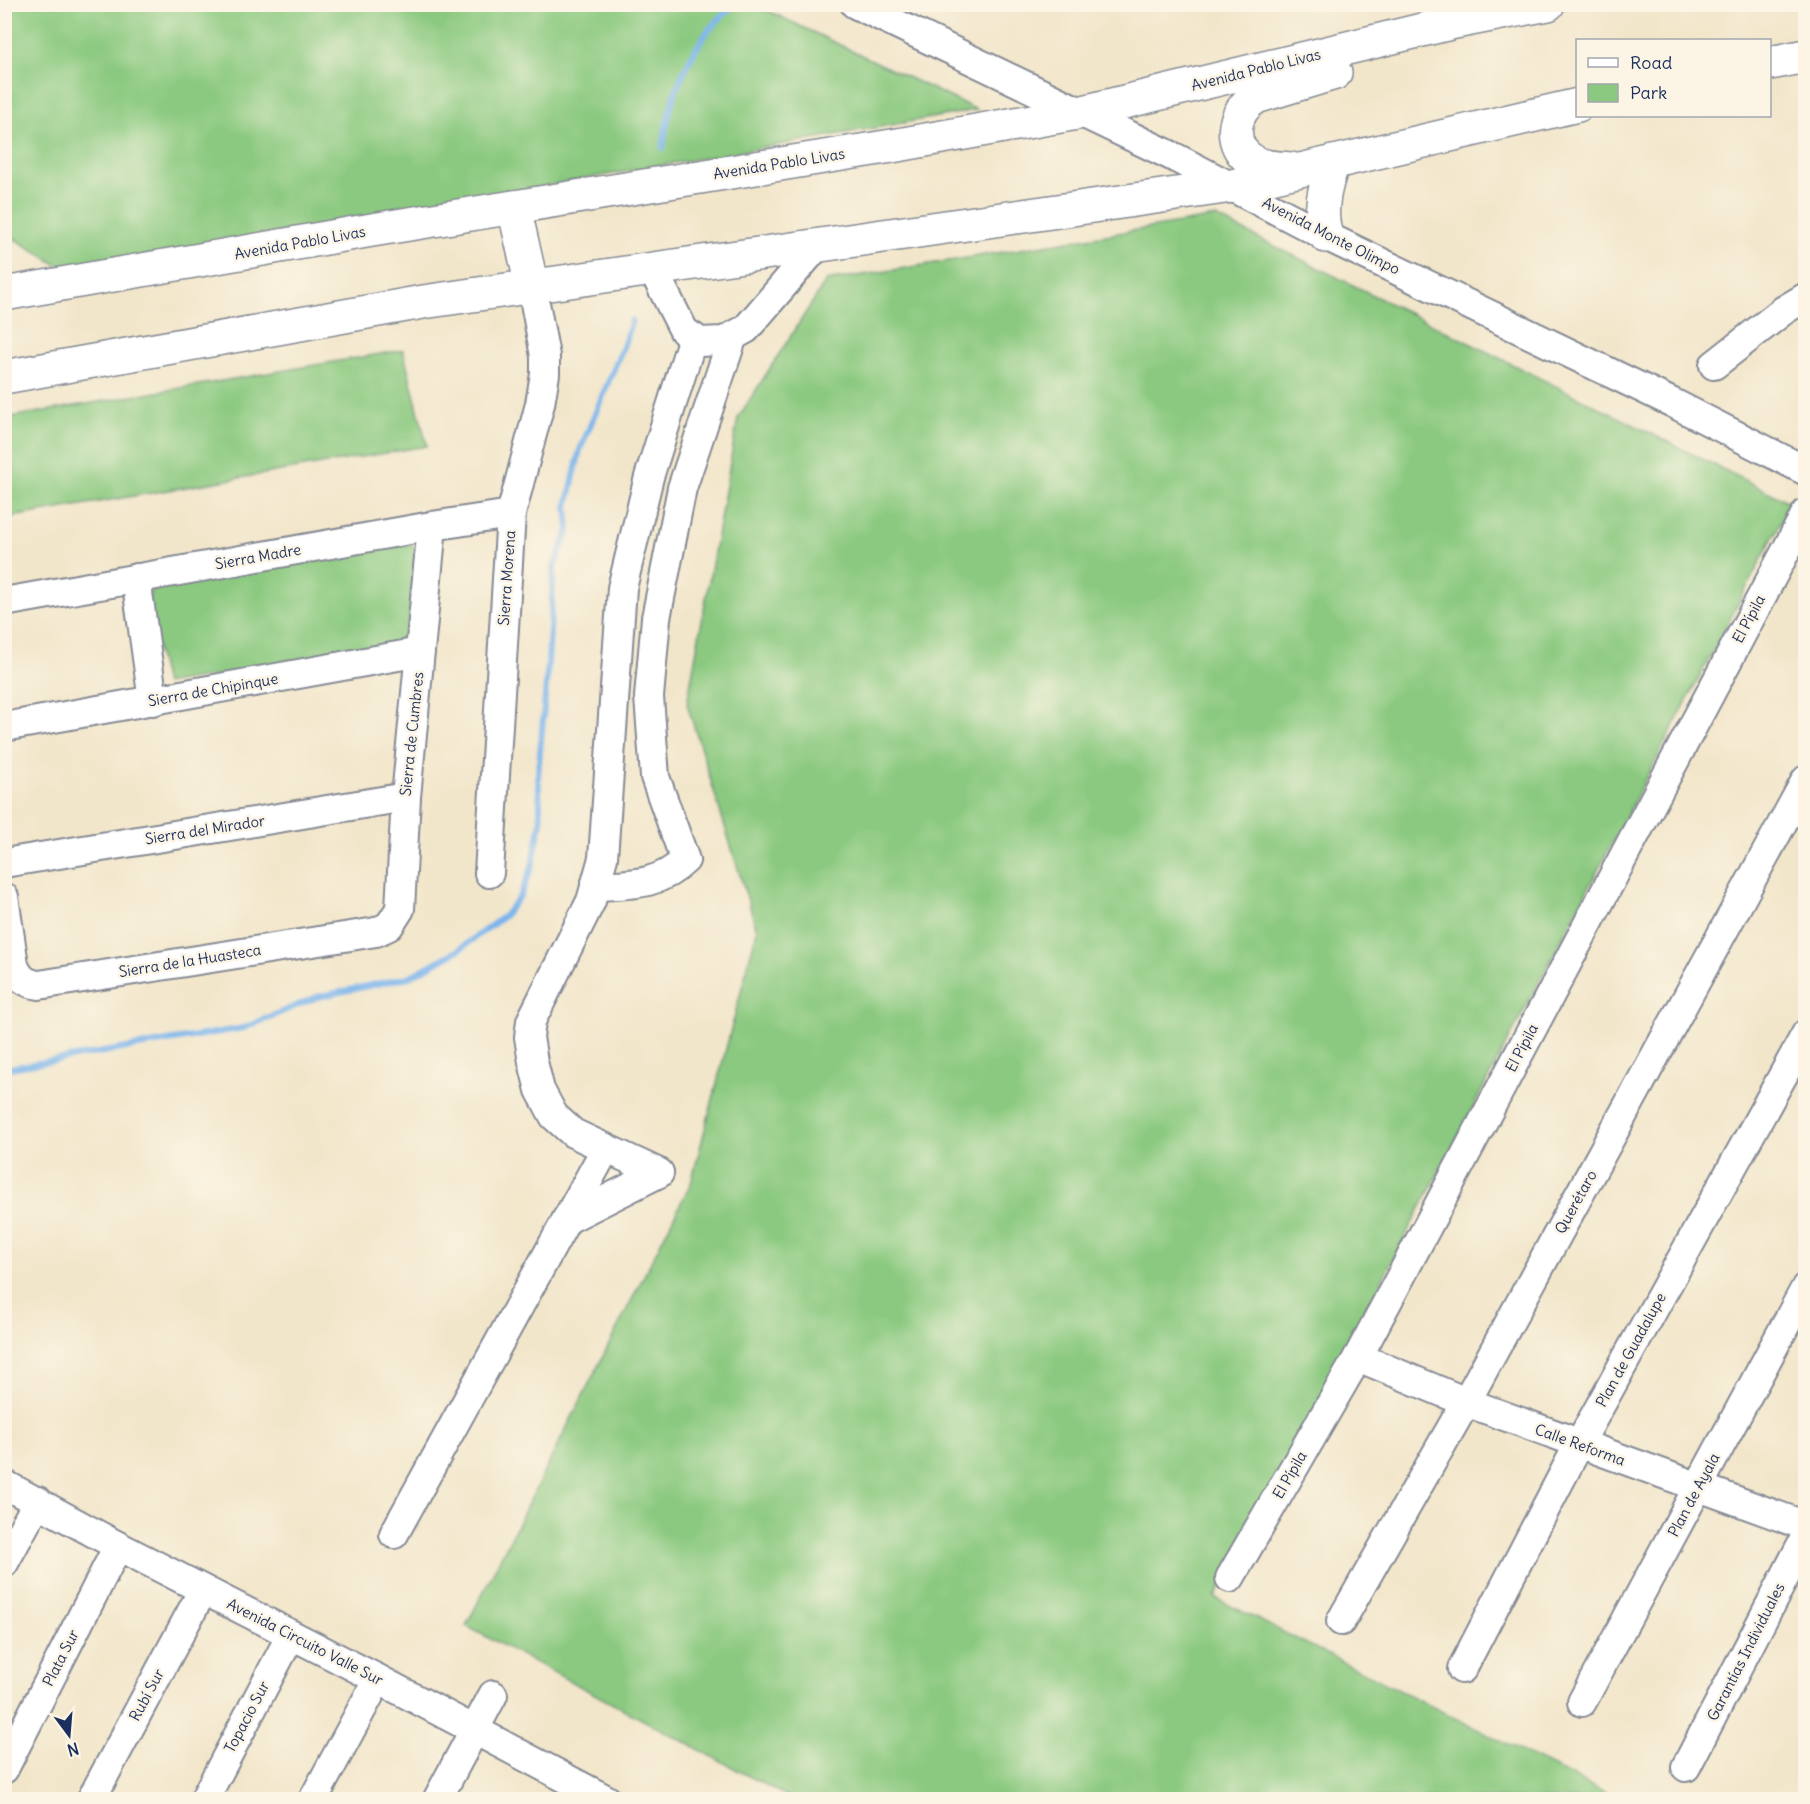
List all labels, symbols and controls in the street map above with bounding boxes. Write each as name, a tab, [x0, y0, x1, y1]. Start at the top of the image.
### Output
legend	[1576, 39, 1771, 117]
street label: Avenida Pablo Livas	[1189, 44, 1323, 95]
text: Road	[1630, 51, 1673, 74]
text: Park	[1630, 81, 1667, 104]
street label: Avenida Pablo Livas	[712, 144, 846, 183]
street label: Avenida Monte Olimpo	[1259, 193, 1403, 279]
street label: Avenida Pablo Livas	[233, 222, 367, 263]
street label: Sierra Morena	[494, 529, 519, 626]
street label: Sierra Madre	[213, 540, 302, 573]
street label: El Pípila	[1728, 591, 1769, 646]
street label: Sierra de Chipinque	[146, 669, 280, 710]
street label: Sierra de Cumbres	[396, 671, 427, 797]
street label: Sierra del Mirador	[144, 811, 266, 848]
street label: Sierra de la Huasteca	[117, 940, 263, 981]
street label: El Pípila	[1501, 1020, 1542, 1075]
street label: Querétaro	[1550, 1167, 1601, 1237]
street label: Plan de Guadalupe	[1591, 1289, 1670, 1410]
street label: Calle Reforma	[1532, 1419, 1628, 1470]
street label: El Pípila	[1268, 1447, 1311, 1502]
street label: Plan de Ayala	[1664, 1449, 1724, 1540]
street label: Garantías Individuales	[1703, 1580, 1789, 1724]
street label: Avenida Circuito Valle Sur	[224, 1594, 387, 1689]
street label: Plata Sur	[38, 1626, 83, 1689]
street label: Rubí Sur	[125, 1665, 168, 1724]
street label: Topacio Sur	[220, 1678, 273, 1756]
north arrow	[39, 1705, 99, 1765]
text: N	[65, 1738, 81, 1761]

